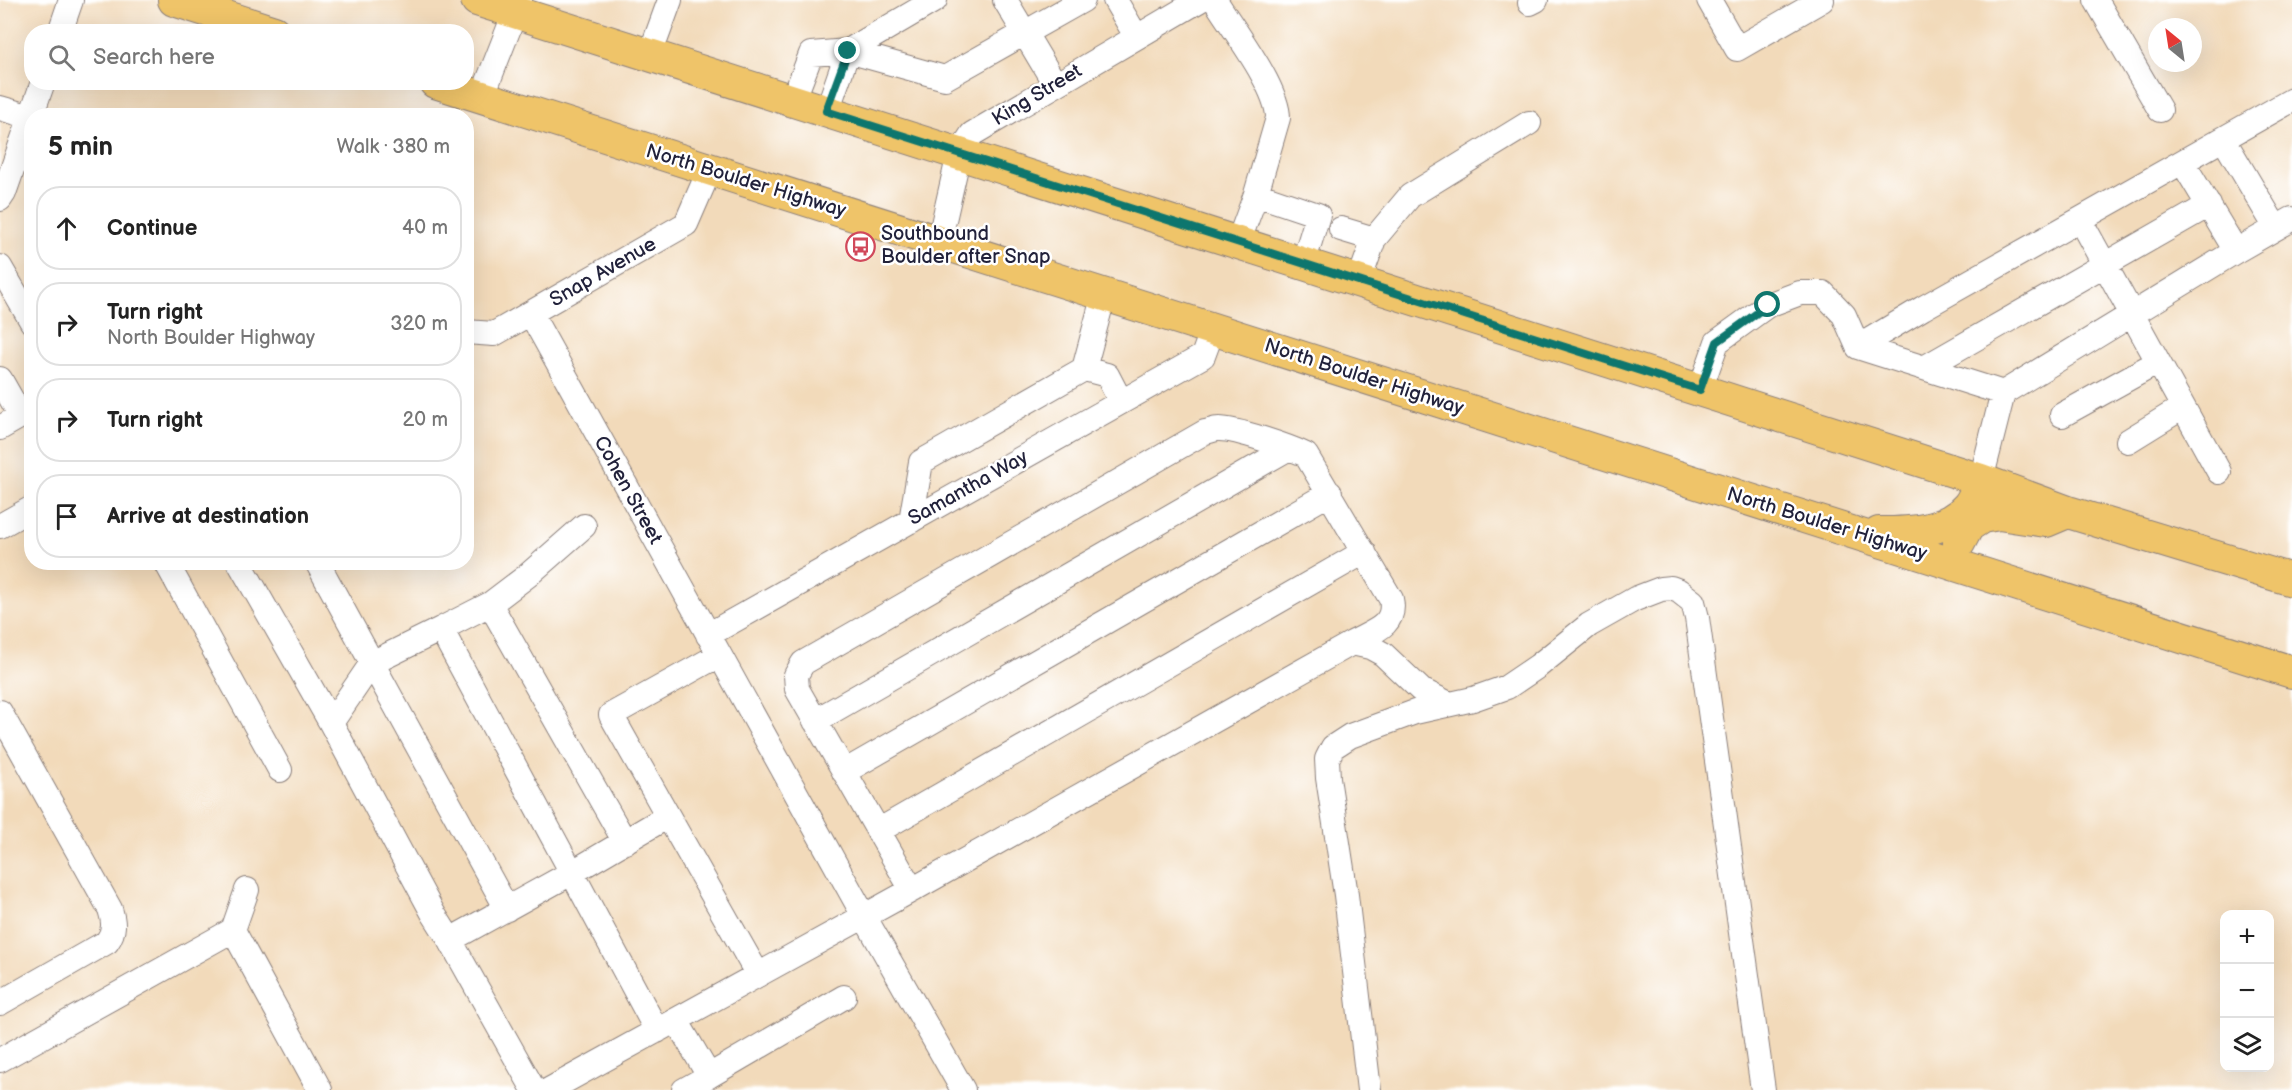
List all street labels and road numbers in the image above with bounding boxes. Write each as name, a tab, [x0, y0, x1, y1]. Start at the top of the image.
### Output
street label: King Street	[988, 59, 1086, 131]
street label: North Boulder Highway	[643, 139, 849, 223]
street label: Snap Avenue	[546, 232, 661, 312]
street label: North Boulder Highway	[1261, 333, 1467, 421]
street label: Cohen Street	[588, 432, 668, 548]
street label: Samantha Way	[904, 445, 1032, 531]
street label: North Boulder Highway	[1724, 482, 1930, 566]

